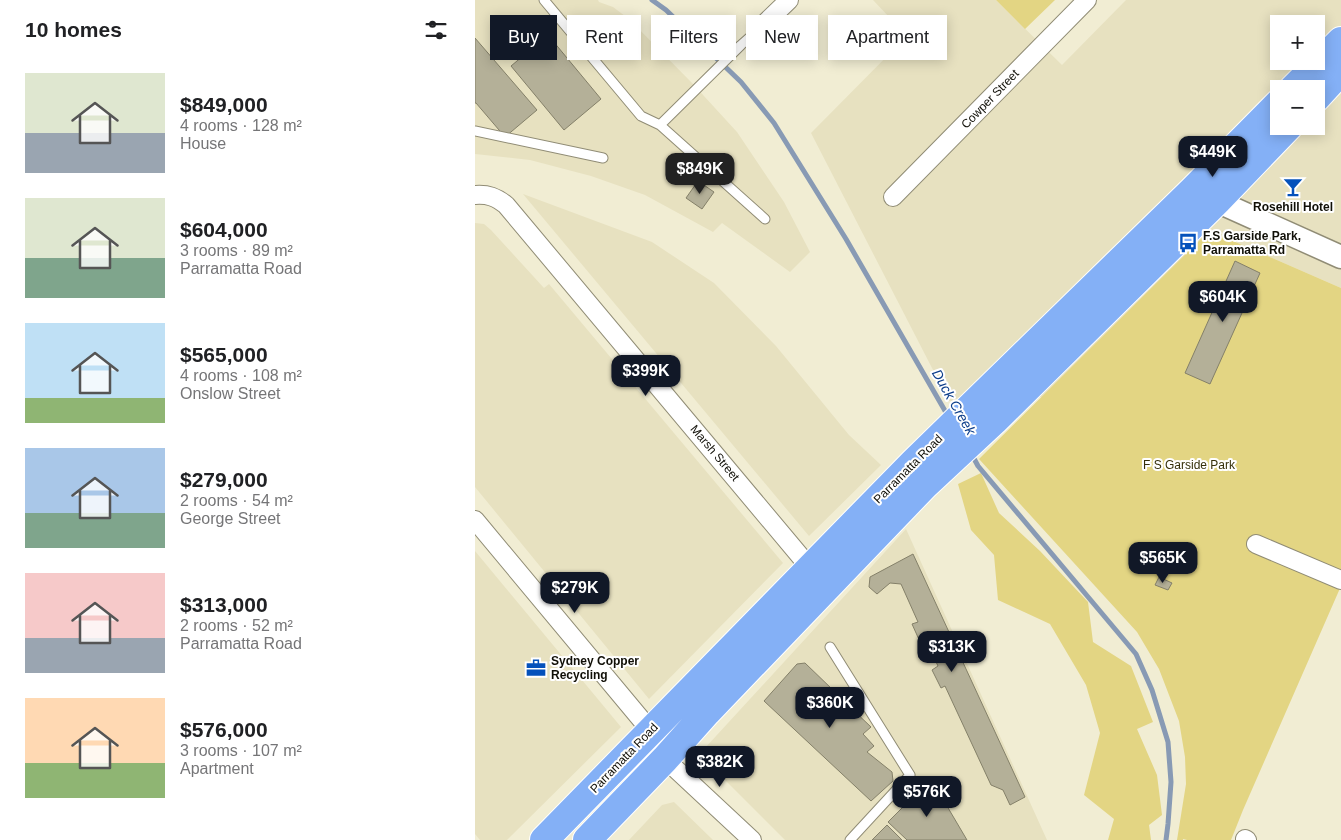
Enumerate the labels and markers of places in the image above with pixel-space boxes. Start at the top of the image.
pin: $449K [1178,136,1248,178]
pin: $849K [665,152,735,195]
bar icon: Rosehill Hotel [1282,176,1304,198]
place label: Rosehill Hotel [1253,200,1333,214]
place label: F.S Garside Park, Parramatta Rd [1203,229,1301,257]
bus stop icon: F.S Garside Park, Parramatta Rd [1177,232,1199,254]
pin: $604K [1188,280,1258,323]
pin: $399K [611,354,681,397]
pin: $565K [1128,542,1198,584]
pin: $279K [540,572,610,614]
pin: $313K [917,630,987,673]
place label: Sydney Copper Recycling [551,654,639,682]
office icon: Sydney Copper Recycling [525,657,547,679]
pin: $360K [795,686,865,729]
pin: $382K [685,746,755,788]
pin: $576K [892,776,962,818]

